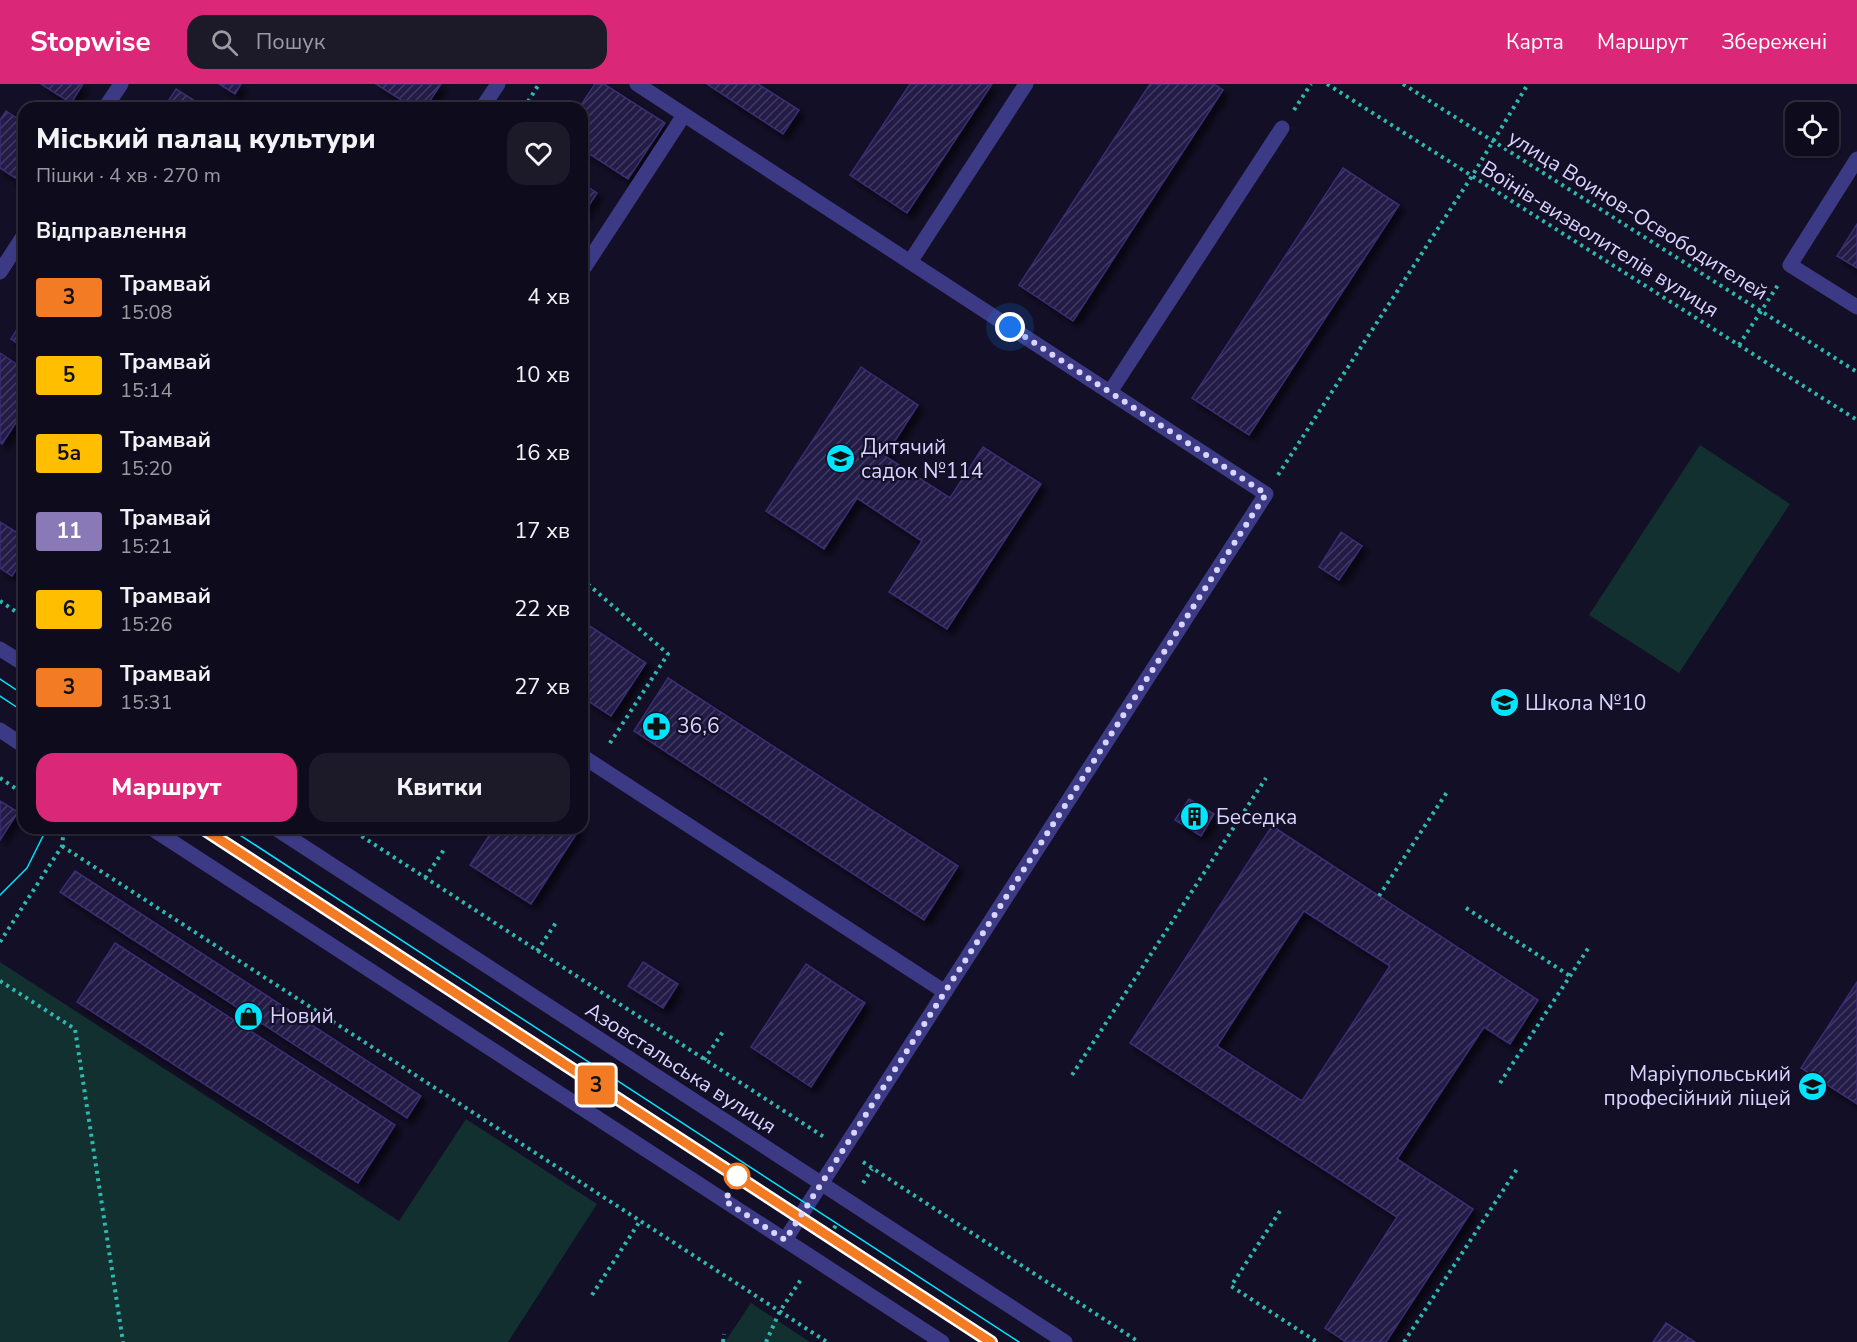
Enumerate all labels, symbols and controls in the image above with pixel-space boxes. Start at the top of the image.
search box [187,15,607,69]
text: Stopwise [30,23,151,61]
icon: search [208,26,241,59]
text: Пошук [256,27,325,57]
text: Карта [1506,28,1564,56]
text: Маршрут [1597,28,1688,56]
text: Збережені [1721,28,1827,56]
map controls [1785,102,1839,156]
button: locate [1785,102,1839,156]
text: Міський палац культури [36,120,376,158]
button: heart [507,122,570,185]
street label: улица Воинов-Освободителей [1503,123,1773,307]
street label: Воїнів-визволителів вулиця [1476,154,1724,324]
text: Пішки · 4 хв · 270 m [36,162,221,189]
text: Відправлення [36,216,187,246]
text: Трамвай [120,269,211,299]
text: 4 хв [527,282,570,312]
text: 3 [63,283,75,311]
text: 15:08 [120,299,173,326]
your location [995,312,1025,342]
text: Трамвай [120,347,211,377]
text: 10 хв [514,360,570,390]
text: 5 [63,361,75,389]
text: 15:14 [120,377,173,404]
text: Трамвай [120,425,211,455]
place label: Дитячий садок №114 [861,433,983,485]
text: 16 хв [514,438,570,468]
text: 5а [57,439,81,467]
school or university icon: Дитячий садок №114 [824,443,856,475]
text: 15:20 [120,455,173,482]
text: Трамвай [120,503,211,533]
text: 17 хв [514,516,570,546]
text: 11 [56,517,82,545]
text: 15:21 [120,533,173,560]
text: Трамвай [120,581,211,611]
text: 22 хв [514,594,570,624]
text: 6 [63,595,75,623]
text: 15:26 [120,611,173,638]
text: Трамвай [120,659,211,689]
text: 27 хв [514,672,570,702]
text: 3 [63,673,75,701]
school or university icon: Школа №10 [1488,687,1520,719]
text: 15:31 [120,689,173,716]
place label: Школа №10 [1525,689,1646,717]
pharmacy icon: 36,6 [640,710,672,742]
place label: 36,6 [677,712,720,740]
button: Маршрут [36,753,297,822]
button: Квитки [309,753,570,822]
building icon: Беседка [1179,801,1211,833]
place label: Беседка [1216,803,1297,831]
street label: Азовстальська вулиця [580,996,782,1140]
shop icon: Новий [233,1000,265,1032]
place label: Новий [270,1002,334,1030]
place label: Маріупольський професійний ліцей [1603,1060,1791,1112]
line badge: 3 [576,1066,616,1104]
school or university icon: Маріупольський професійний ліцей [1796,1070,1828,1102]
text: 3 [590,1071,602,1099]
unlabelled marker [724,1163,750,1189]

